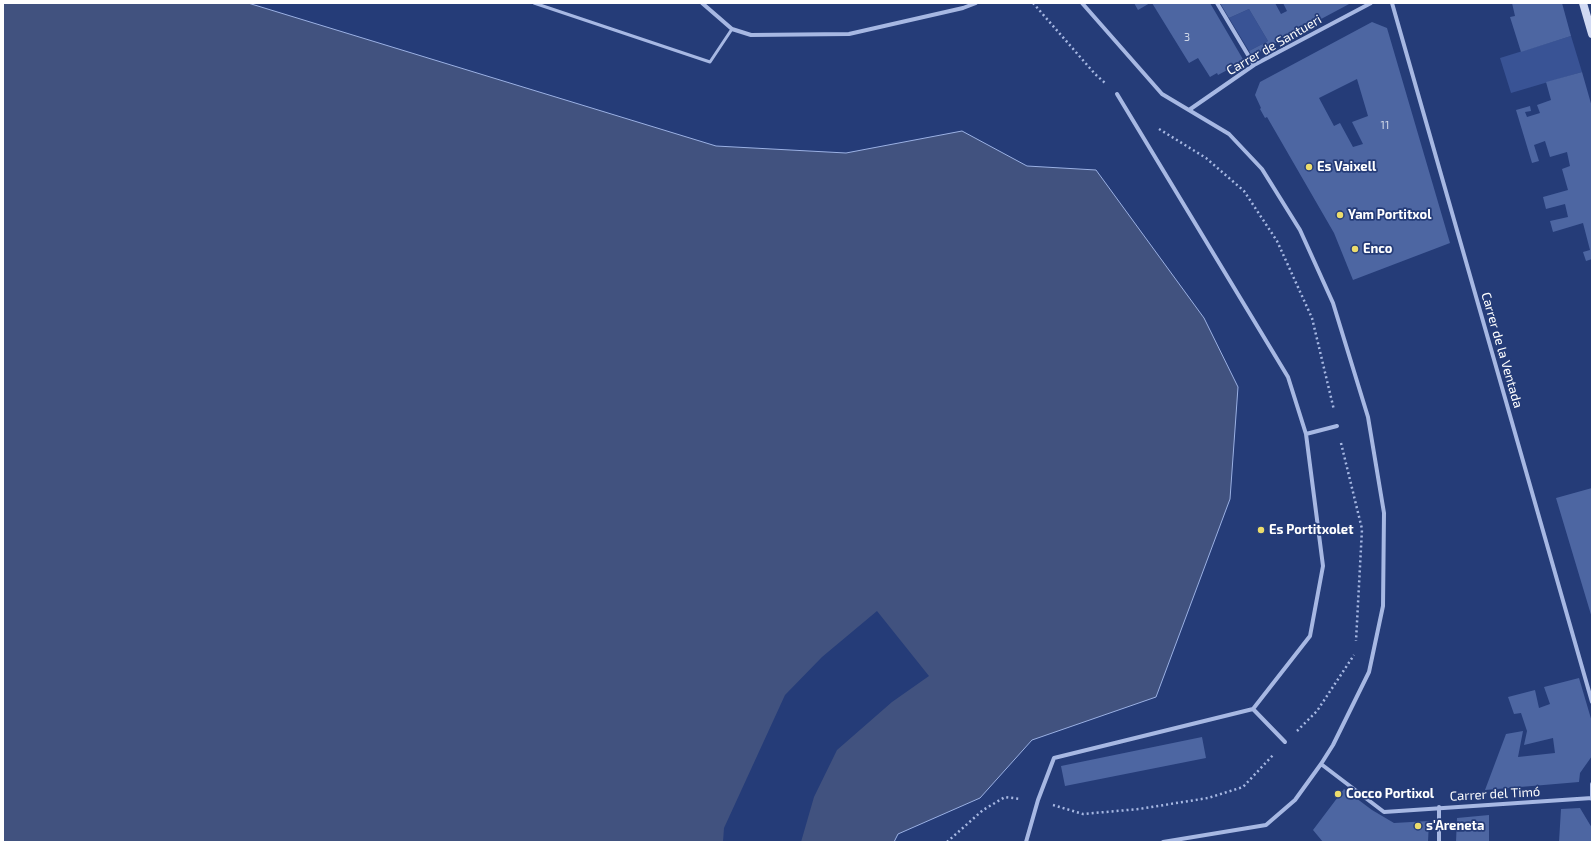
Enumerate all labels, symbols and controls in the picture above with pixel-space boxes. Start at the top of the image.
street label: Carrer de Santueri [1224,11,1324,79]
house number: 3 [1184,30,1190,44]
house number: 11 [1381,118,1389,132]
place label: Es Vaixell [1317,159,1376,175]
marker: Es Vaixell [1304,162,1314,172]
place label: Yam Portitxol [1348,207,1431,223]
marker: Yam Portitxol [1335,210,1345,220]
place label: Enco [1363,241,1393,257]
marker: Enco [1350,244,1360,254]
street label: Carrer de la Ventada [1478,290,1526,410]
place label: Es Portitxolet [1269,522,1353,538]
marker: Es Portitxolet [1256,525,1266,535]
street label: Carrer del Timó [1449,784,1541,804]
place label: Cocco Portixol [1346,786,1434,802]
marker: Cocco Portixol [1333,789,1343,799]
place label: s'Areneta [1426,818,1484,834]
marker: s'Areneta [1413,821,1423,831]

